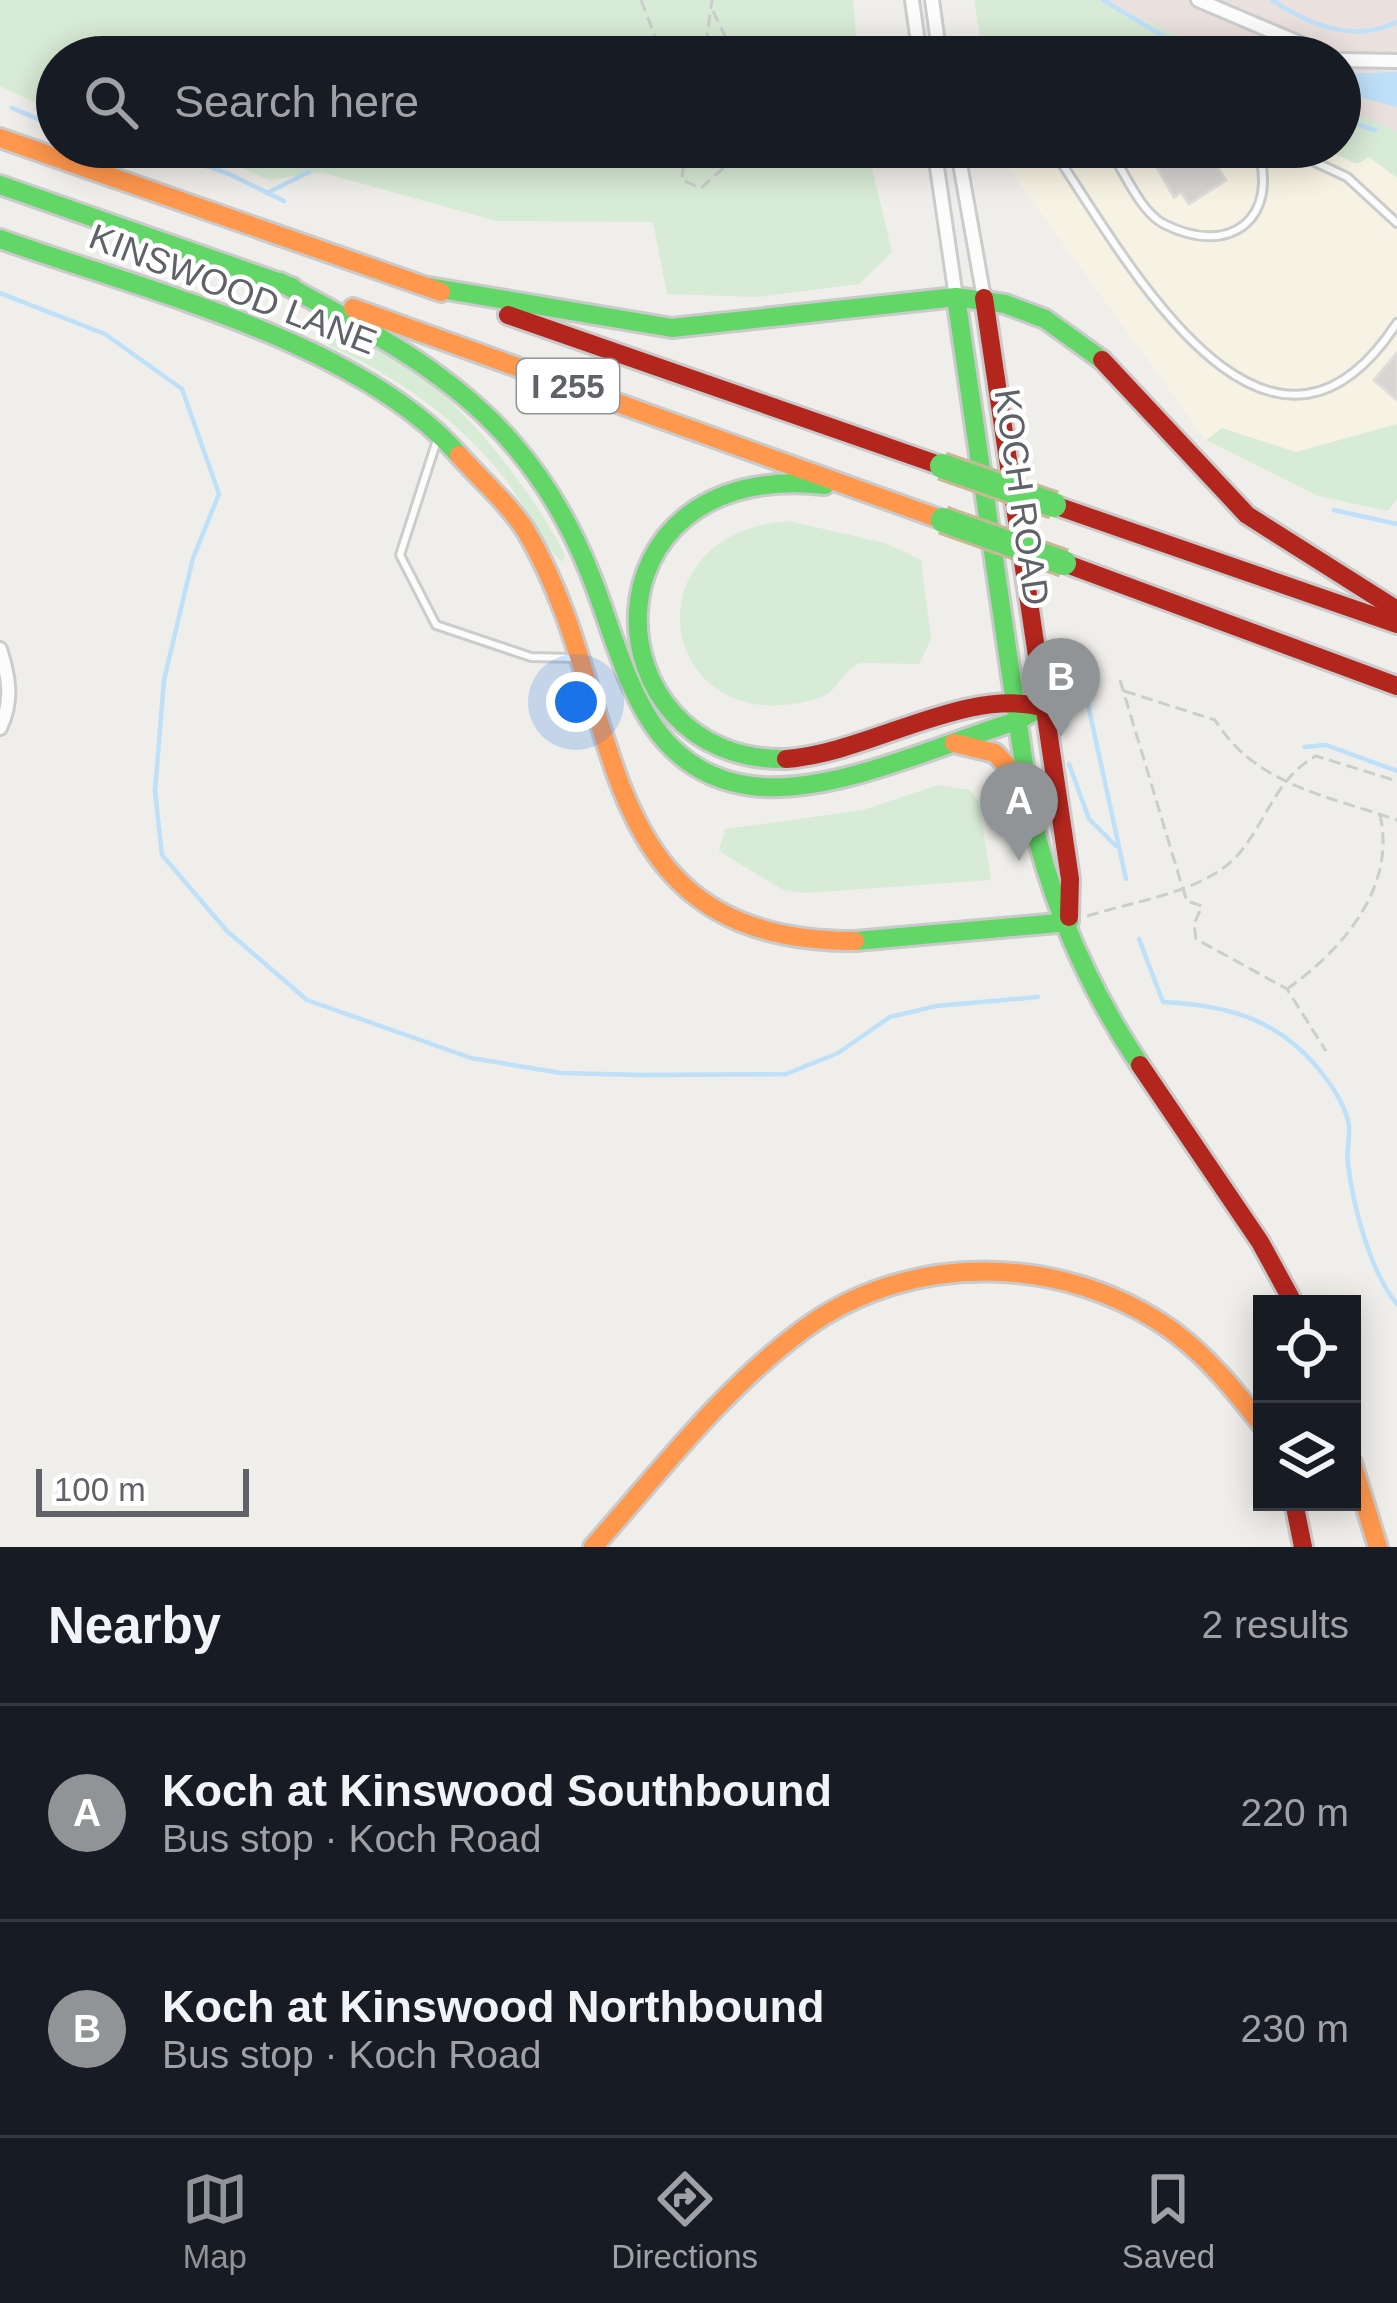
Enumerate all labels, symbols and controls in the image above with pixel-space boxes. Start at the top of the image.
search box [36,36,1361,168]
icon: search [78,69,144,135]
text: Search here [174,76,419,127]
street label: KINSWOOD LANE [84,215,382,363]
road number: I 255 [517,359,619,413]
street label: KOCH ROAD [987,386,1057,608]
pin: B [1022,638,1100,737]
your location [546,672,606,732]
pin: A [980,762,1058,861]
map controls [1253,1295,1361,1511]
button: locate [1253,1295,1361,1403]
button: layers [1253,1403,1361,1511]
scale bar [36,1463,249,1516]
text: 100 m [54,1471,146,1508]
text: Nearby [48,1597,221,1654]
text: 2 results [1202,1603,1349,1646]
text: Koch at Kinswood Southbound [162,1765,832,1816]
text: A [73,1791,101,1834]
text: 220 m [1241,1791,1349,1834]
text: Bus stop · Koch Road [162,1817,541,1860]
text: Koch at Kinswood Northbound [162,1981,824,2032]
text: B [73,2007,101,2050]
text: 230 m [1241,2007,1349,2050]
text: Bus stop · Koch Road [162,2033,541,2076]
tab: Map [182,2166,248,2276]
tab: Directions [611,2166,758,2276]
tab: Saved [1122,2166,1215,2276]

